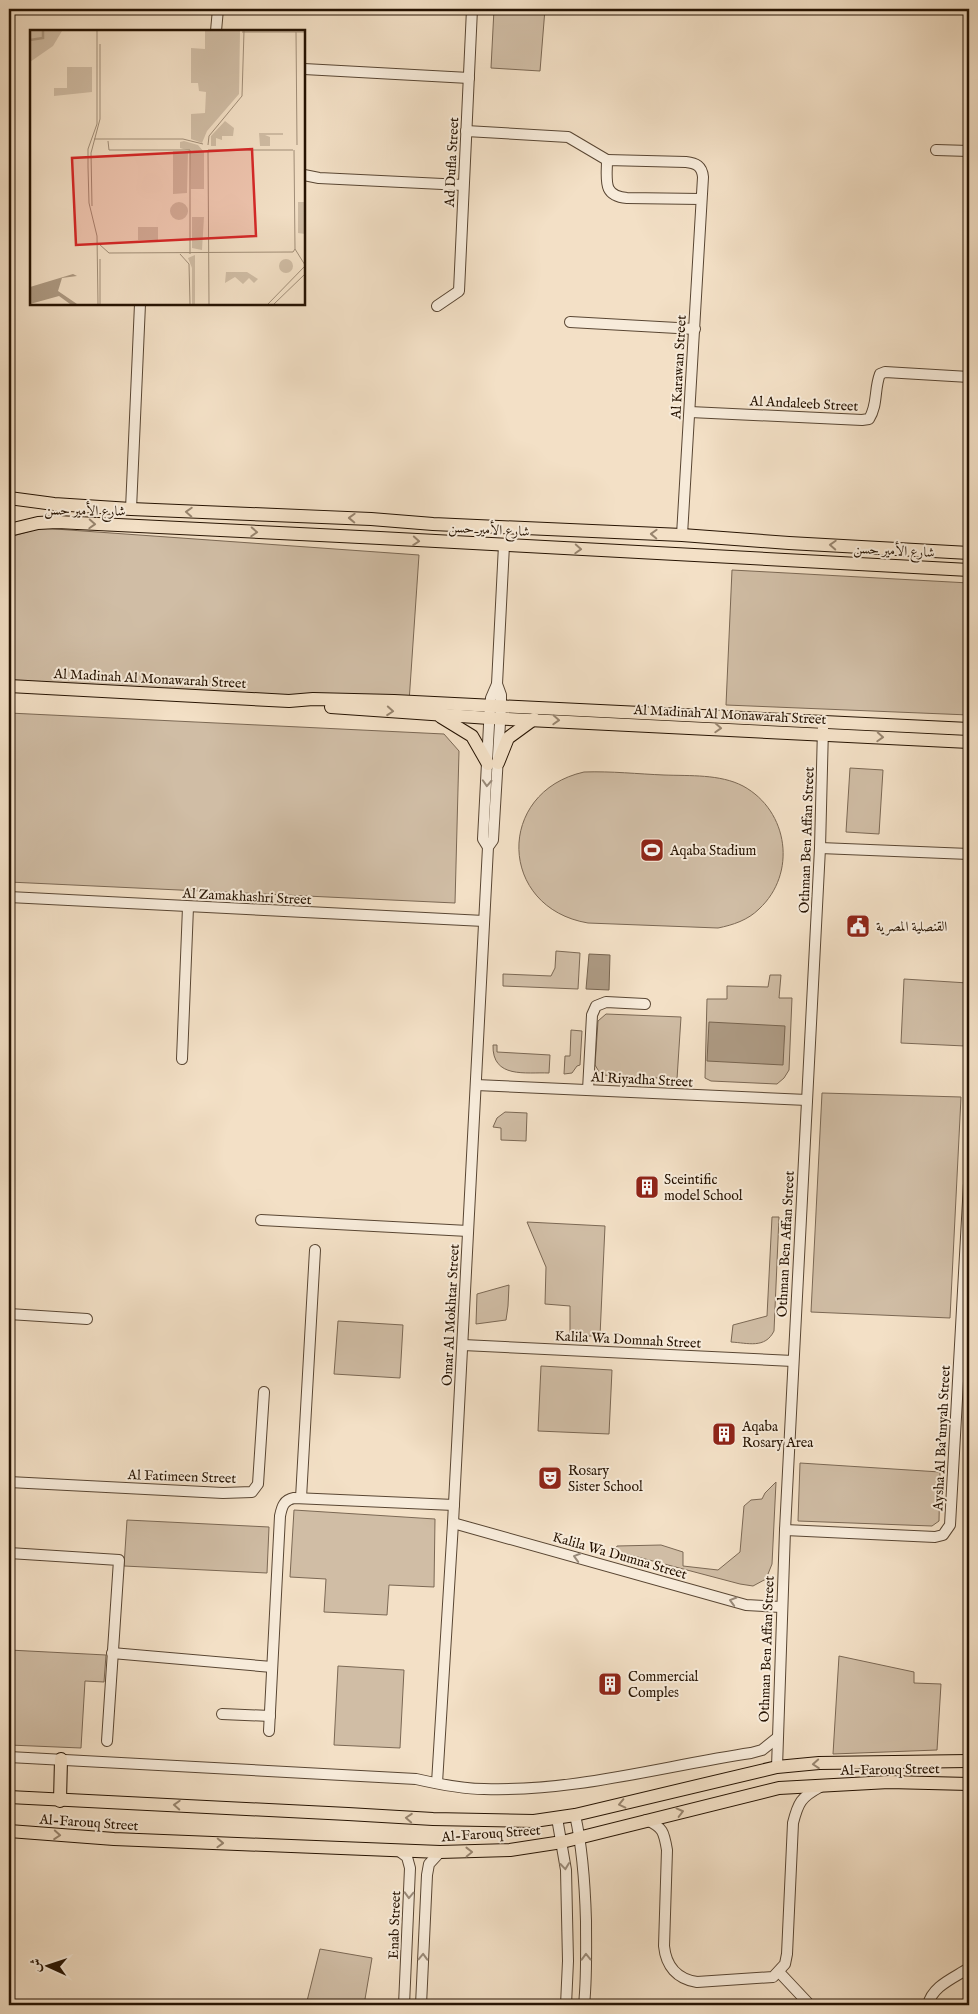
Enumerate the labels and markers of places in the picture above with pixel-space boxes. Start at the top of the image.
sports icon: Aqaba Stadium [639,837,665,863]
place label: Aqaba Stadium [669,842,757,860]
public building icon: القنصلية المصرية [845,913,871,939]
place label: القنصلية المصرية [876,918,947,936]
place label: Sceintific model School [664,1171,743,1205]
building icon: Sceintific model School [634,1174,660,1200]
place label: Aqaba Rosary Area [741,1418,814,1452]
building icon: Aqaba Rosary Area [711,1421,737,1447]
place label: Rosary Sister School [568,1462,643,1496]
theatre icon: Rosary Sister School [537,1465,563,1491]
place label: Commercial Comples [628,1668,699,1702]
building icon: Commercial Comples [597,1671,623,1697]

